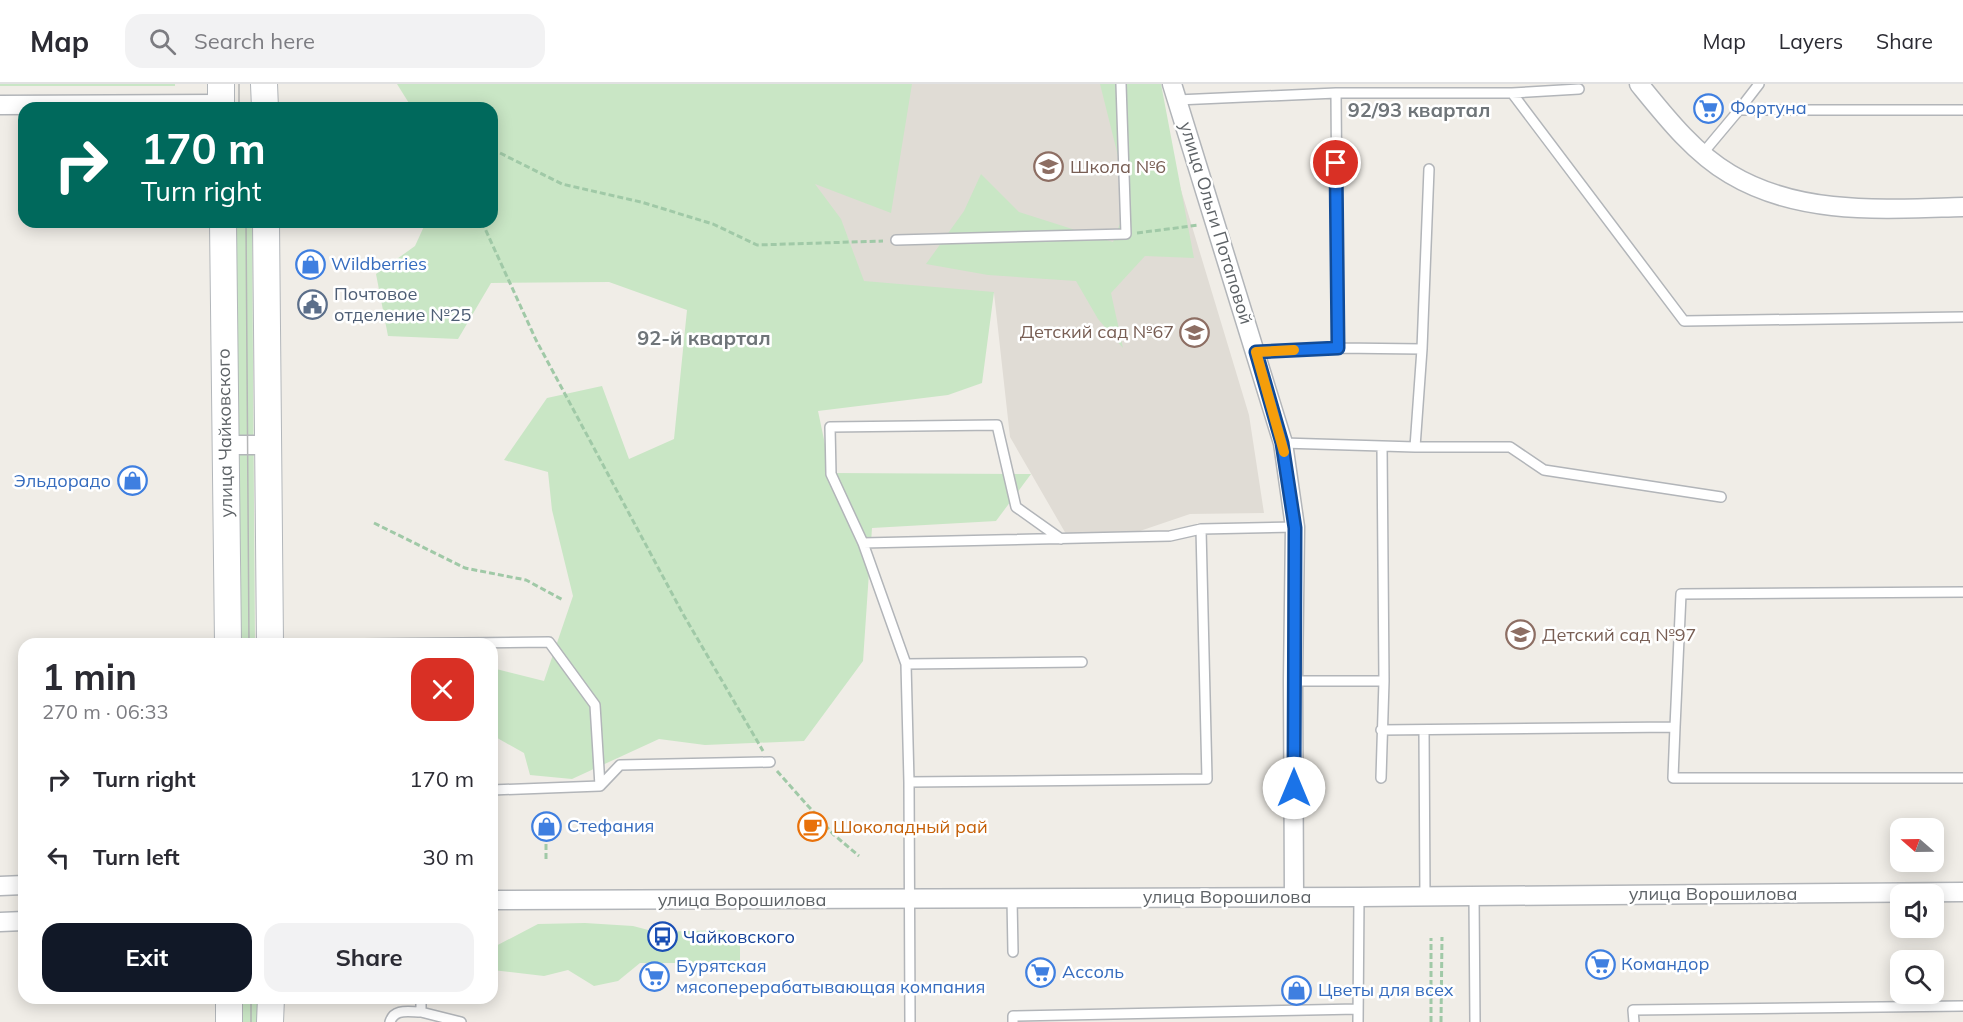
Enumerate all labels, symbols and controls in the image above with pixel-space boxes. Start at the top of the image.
search box [125,14,545,68]
text: Map [30,24,89,59]
icon: search [146,25,179,58]
text: Search here [194,27,315,55]
text: Map [1703,28,1746,54]
text: Layers [1779,28,1843,54]
text: Share [1876,28,1933,54]
supermarket icon: Фортуна [1693,92,1725,124]
place label: Фортуна [1730,96,1807,119]
district label: 92/93 квартал [1348,97,1490,122]
street label: улица Ольги Потаповой [1175,119,1258,327]
text: 170 m [141,122,266,175]
icon: right [42,126,120,204]
pin [1310,137,1361,188]
icon: arrive [1319,146,1352,179]
school or university icon: Школа №6 [1033,151,1065,183]
place label: Школа №6 [1070,155,1166,178]
text: Turn right [141,174,261,208]
shop icon: Wildberries [294,248,326,280]
place label: Wildberries [331,252,427,275]
place label: Почтовое отделение №25 [334,282,472,326]
public building icon: Почтовое отделение №25 [297,288,329,320]
school or university icon: Детский сад №67 [1179,316,1211,348]
place label: Детский сад №67 [1020,320,1174,343]
district label: 92-й квартал [637,325,771,350]
street label: улица Чайковского [212,348,237,518]
shop icon: Эльдорадо [116,465,148,497]
place label: Эльдорадо [14,469,111,492]
school or university icon: Детский сад №97 [1505,619,1537,651]
place label: Детский сад №97 [1542,623,1696,646]
text: 1 min [42,654,137,699]
button: close [411,658,474,721]
text: 270 m · 06:33 [42,699,168,724]
position arrow [1262,756,1326,820]
icon: right [42,763,75,796]
text: Turn right [93,765,196,793]
text: 170 m [409,765,474,793]
shop icon: Стефания [530,810,562,842]
cafe icon: Шоколадный рай [796,811,828,843]
place label: Стефания [567,814,654,837]
place label: Шоколадный рай [833,815,988,838]
north arrow [1890,818,1944,872]
map controls [1890,818,1944,1004]
icon: left [42,841,75,874]
text: Turn left [93,843,180,871]
text: 30 m [423,843,474,871]
street label: улица Ворошилова [1629,882,1797,905]
button: sound [1890,884,1944,938]
street label: улица Ворошилова [1143,885,1311,908]
street label: улица Ворошилова [658,888,826,911]
bus stop icon: Чайковского [646,921,678,953]
button: Exit [42,923,252,992]
button: Share [264,923,474,992]
place label: Чайковского [683,925,795,948]
supermarket icon: Командор [1584,948,1616,980]
button: search [1890,950,1944,1004]
place label: Командор [1621,952,1709,975]
place label: Бурятская мясоперерабатывающая компания [676,954,985,998]
supermarket icon: Ассоль [1025,956,1057,988]
supermarket icon: Бурятская мясоперерабатывающая компания [639,960,671,992]
place label: Ассоль [1062,960,1124,983]
shop icon: Цветы для всех [1281,974,1313,1006]
place label: Цветы для всех [1318,978,1454,1001]

